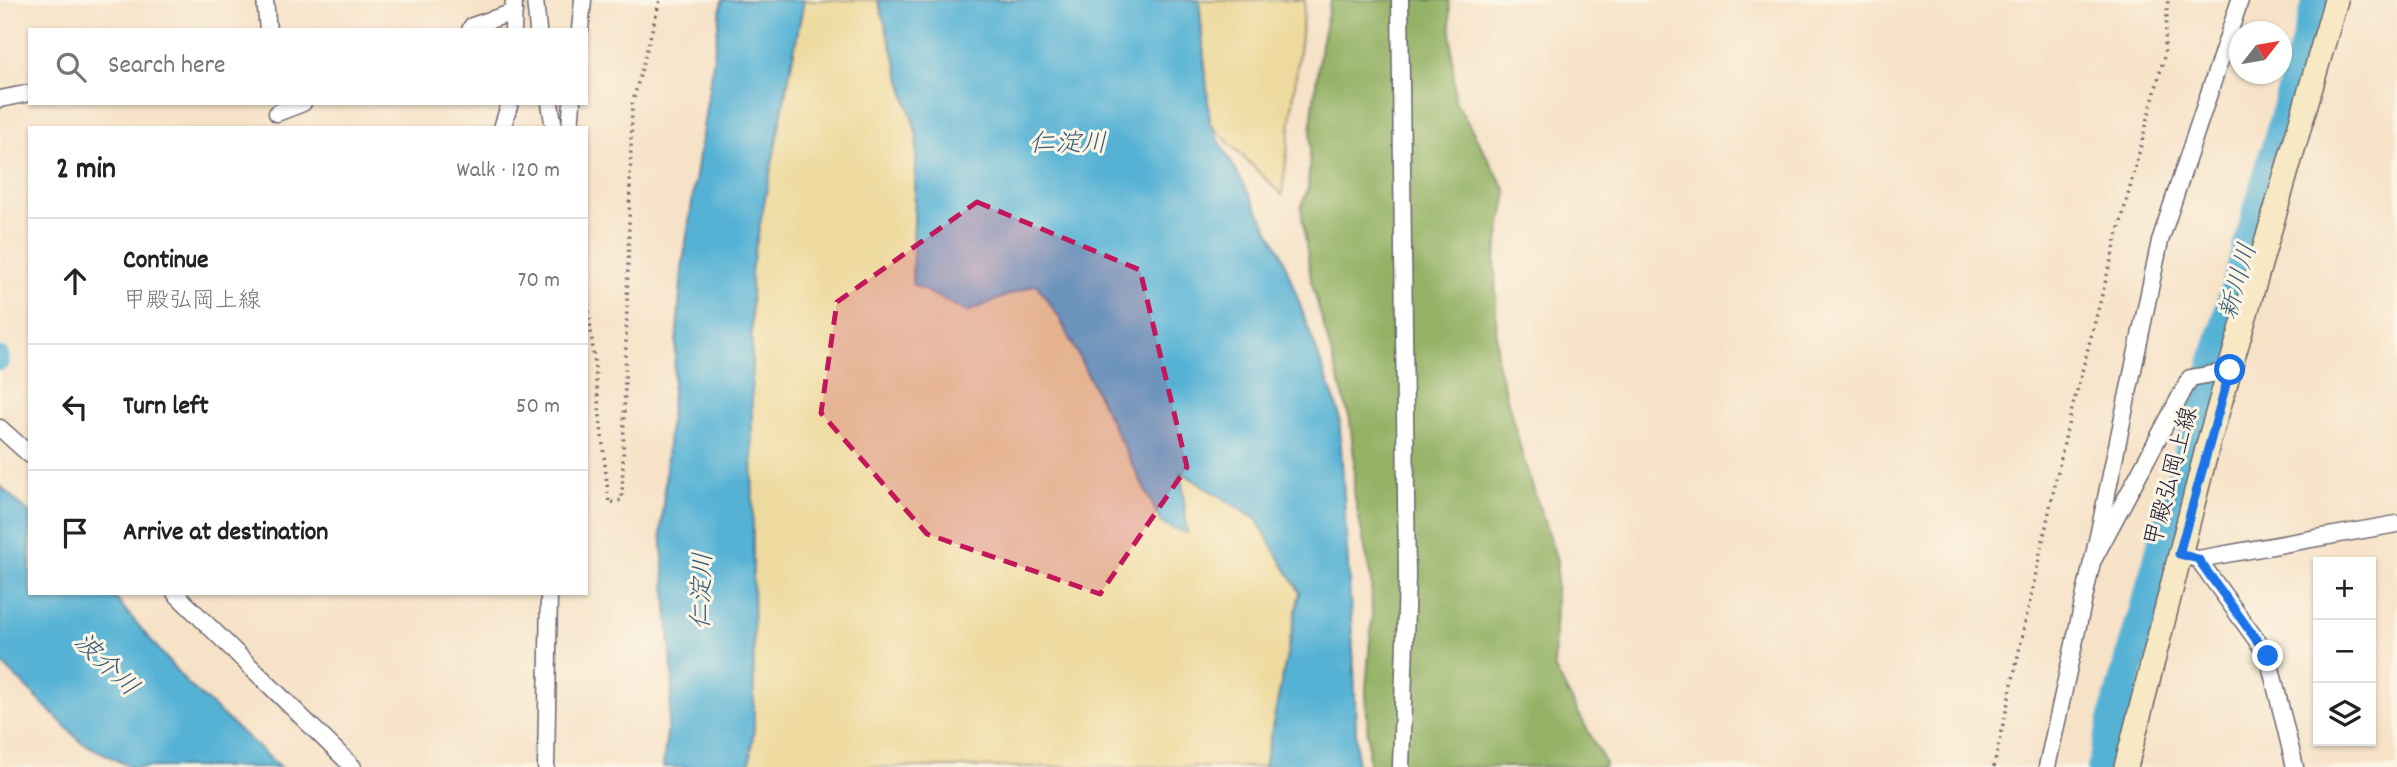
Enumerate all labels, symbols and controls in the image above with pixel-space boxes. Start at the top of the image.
north arrow [2229,21,2292,84]
search box [28,28,588,105]
icon: search [52,48,90,86]
text: Search here [108,48,226,85]
water label: 仁淀川 [1029,127,1107,164]
text: 2 min [56,150,116,193]
text: Walk · 120 m [457,155,560,188]
water label: 新川川 [2211,239,2269,325]
text: Continue [123,243,208,280]
icon: ahead [56,262,94,300]
text: 70 m [518,265,560,298]
text: 甲殿弘岡上線 [123,286,261,319]
route start [2214,354,2245,385]
icon: left [56,388,94,426]
text: Turn left [123,389,209,426]
text: 50 m [516,391,560,424]
street label: 甲殿弘岡上線 [2138,403,2208,551]
icon: arrive [56,514,94,552]
text: Arrive at destination [123,515,328,552]
water label: 仁淀川 [684,551,724,631]
map controls [2313,557,2376,746]
button: + [2313,557,2376,620]
button: − [2313,620,2376,683]
water label: 波介川 [64,626,146,706]
route end [2252,640,2283,671]
button: layers [2313,683,2376,746]

